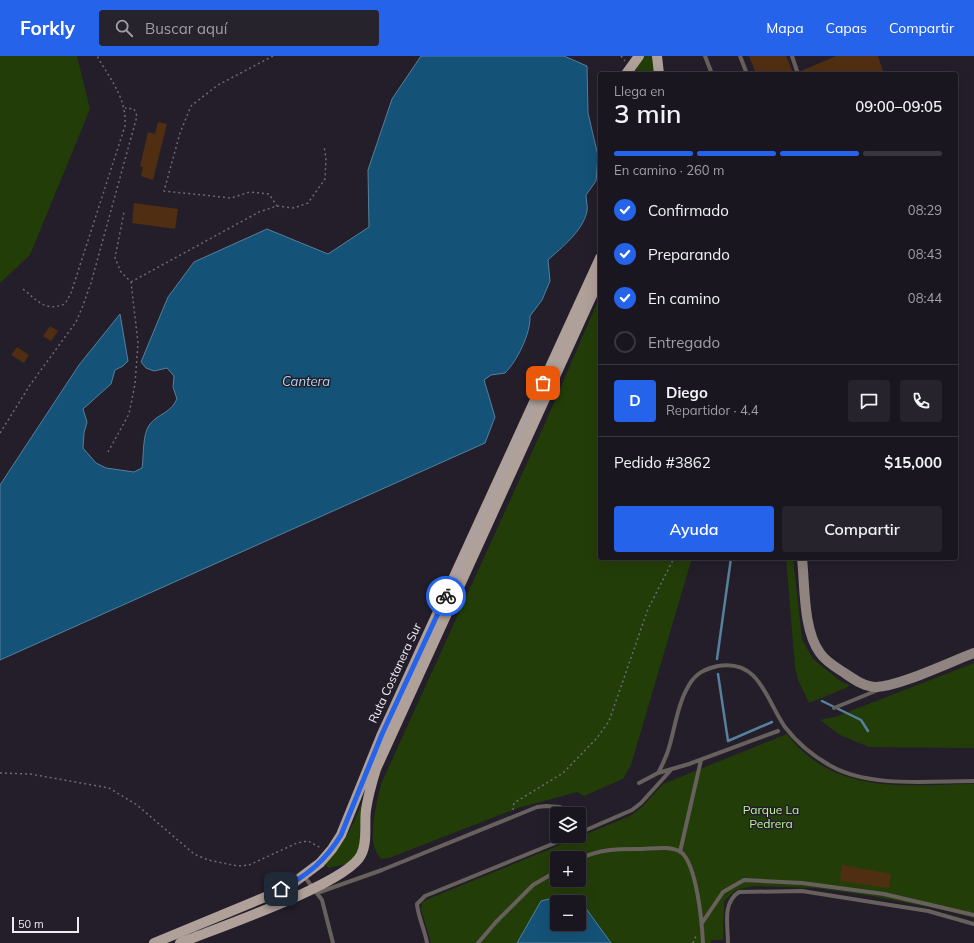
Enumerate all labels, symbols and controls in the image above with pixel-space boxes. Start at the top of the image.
search box [99,10,379,46]
text: Forkly [20,16,75,40]
icon: search [113,17,135,39]
text: Buscar aquí [145,19,227,38]
text: Mapa [766,19,804,37]
text: Capas [826,19,867,37]
text: Compartir [889,19,954,37]
text: Llega en [614,83,665,99]
text: 3 min [614,97,682,130]
text: 09:00–09:05 [855,97,942,116]
text: En camino · 260 m [614,162,724,178]
icon: check [614,199,636,221]
text: Confirmado [648,201,729,220]
text: 08:29 [908,202,942,218]
icon: check [614,243,636,265]
text: Preparando [648,245,730,264]
text: 08:43 [908,246,942,262]
icon: check [614,287,636,309]
text: En camino [648,289,720,308]
text: 08:44 [908,290,942,306]
text: Entregado [648,333,720,352]
pin [526,366,560,400]
icon: bag [532,372,554,394]
water label: Cantera [282,373,330,389]
button: chat [848,380,890,422]
button: phone [900,380,942,422]
text: Diego [666,383,708,402]
text: D [629,391,641,410]
text: Repartidor · 4.4 [666,402,759,418]
text: Pedido #3862 [614,453,711,472]
text: $15,000 [884,453,942,472]
button: Ayuda [614,506,774,552]
button: Compartir [782,506,942,552]
courier [426,576,466,616]
icon: bike [435,585,457,607]
street label: Ruta Costanera Sur [365,620,425,725]
park label: Parque La Pedrera [743,802,799,831]
map controls [550,807,586,931]
button: layers [550,807,586,843]
button: + [550,851,586,887]
pin [264,872,298,906]
icon: home [270,878,292,900]
button: − [550,895,586,931]
scale bar [12,915,79,934]
text: 50 m [18,917,44,931]

